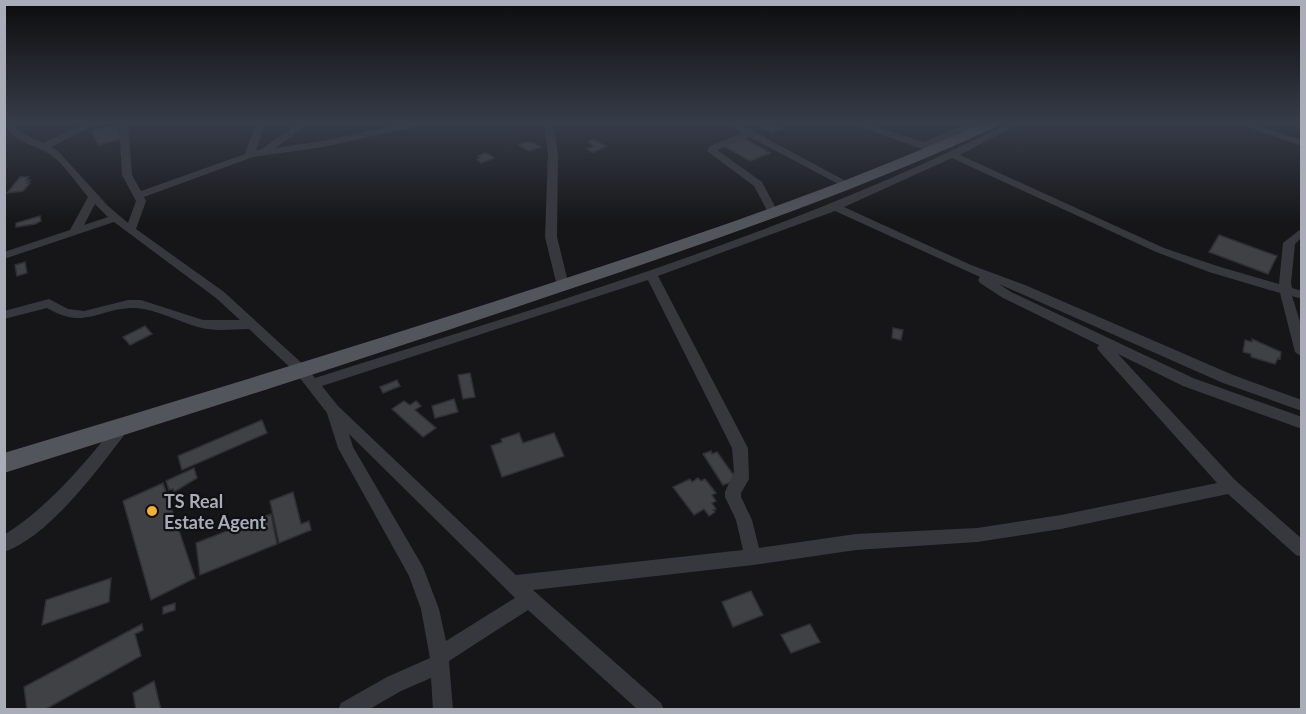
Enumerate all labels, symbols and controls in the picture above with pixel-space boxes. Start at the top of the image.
place label: TS Real Estate Agent [164,490,266,533]
marker: TS Real Estate Agent [145,504,159,518]

